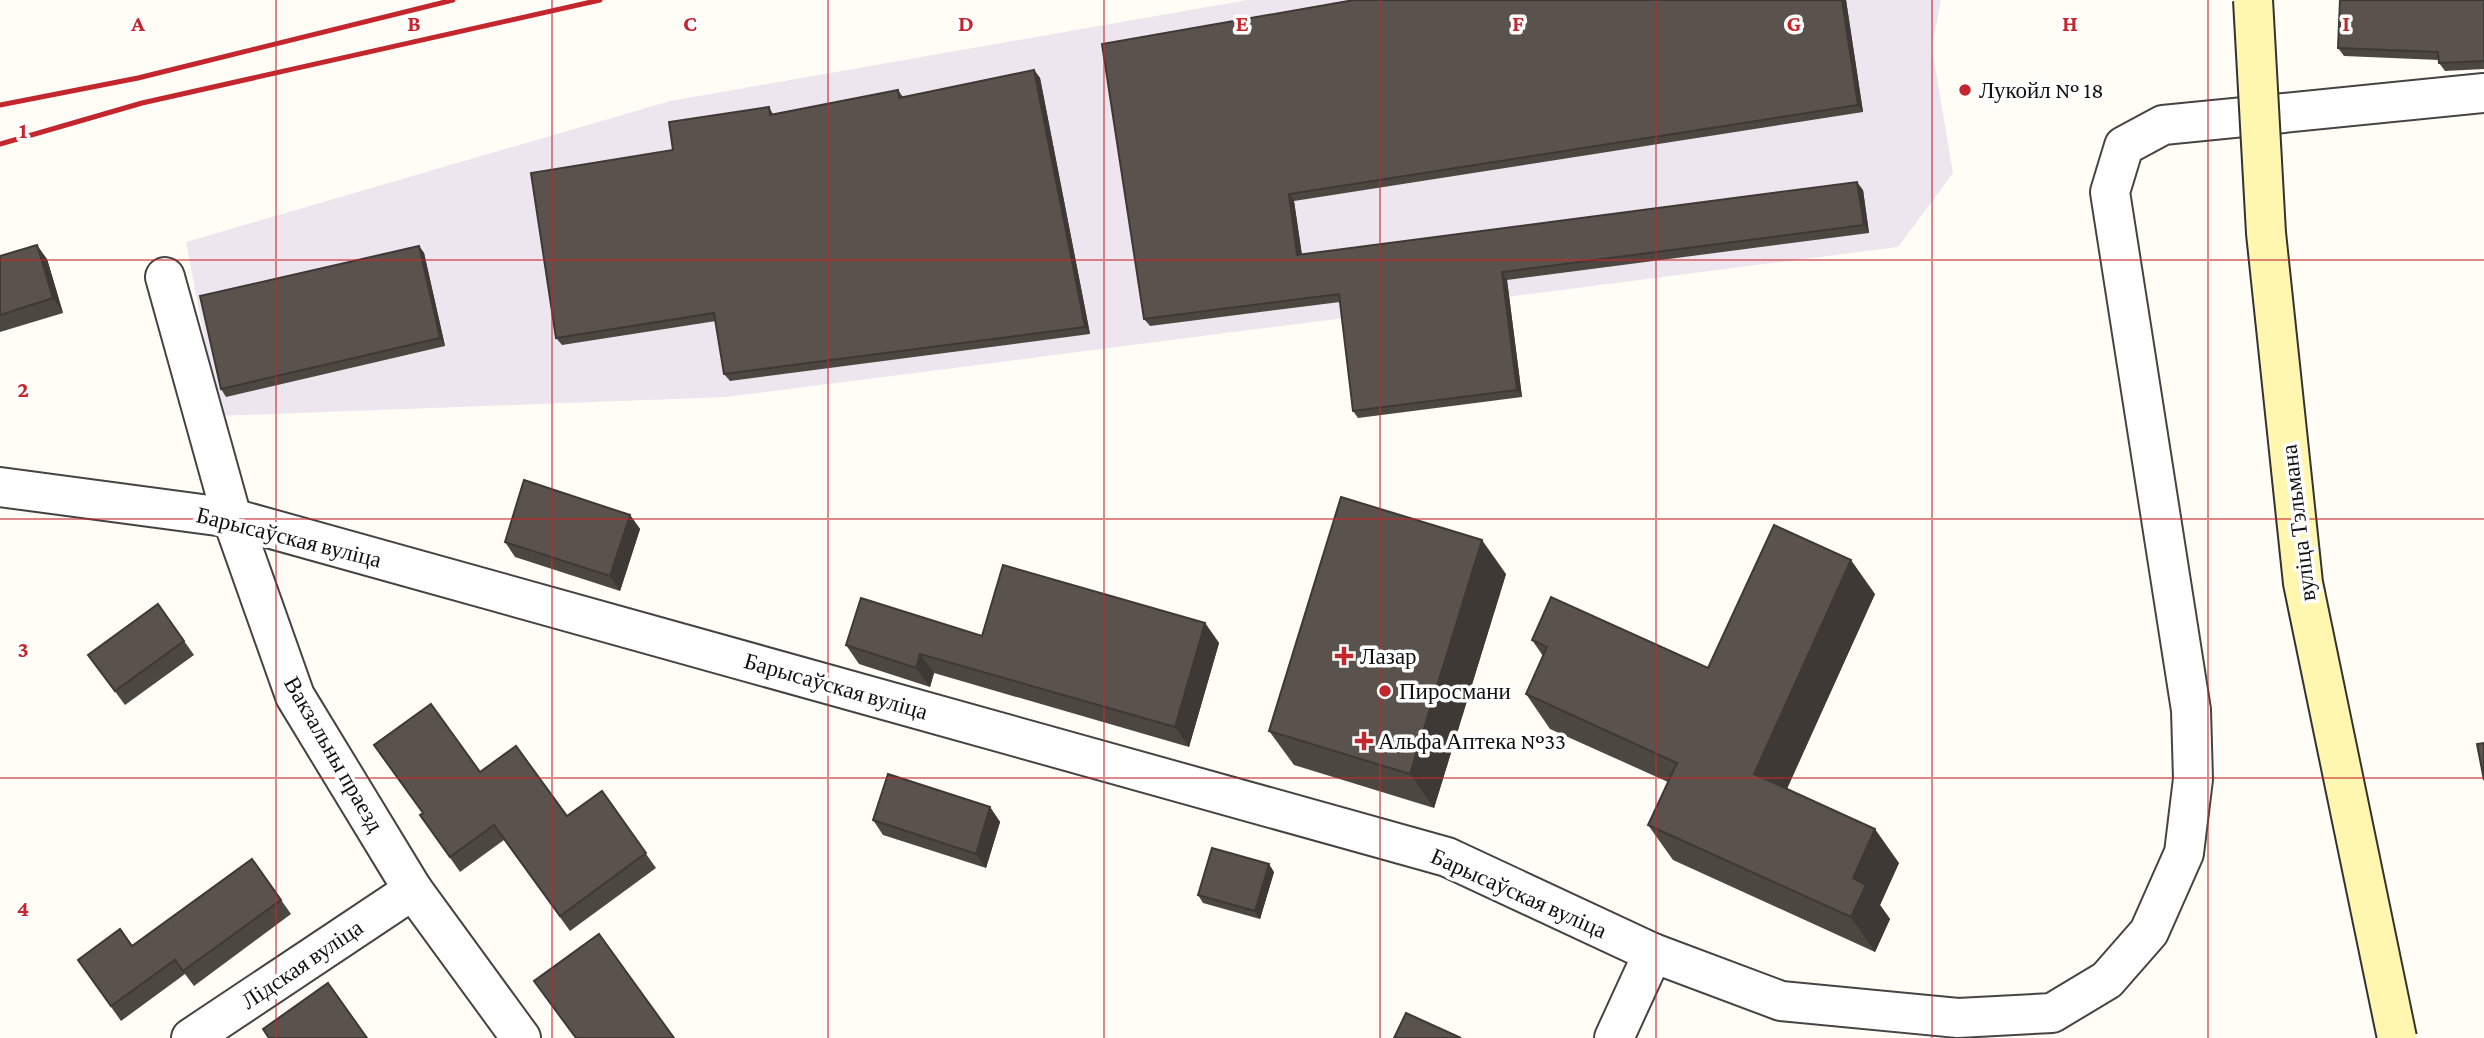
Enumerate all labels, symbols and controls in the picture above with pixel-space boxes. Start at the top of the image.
text: A [130,10,145,36]
text: B [407,10,421,36]
text: C [683,10,697,36]
text: D [958,10,974,36]
text: E [1235,10,1249,36]
text: F [1512,10,1524,36]
text: G [1787,10,1802,36]
text: H [2062,10,2078,36]
text: I [2342,10,2350,36]
place label: Лукойл № 18 [1979,77,2104,103]
marker: Лукойл № 18 [1957,82,1973,98]
text: 1 [19,117,28,143]
text: 2 [17,376,29,402]
street label: вуліца Тэльмана [2275,443,2321,603]
street label: Барысаўская вуліца [194,501,384,573]
text: 3 [17,636,29,662]
place label: Лазар [1360,643,1417,669]
marker: Лазар [1334,646,1354,666]
street label: Барысаўская вуліца [741,647,931,725]
street label: Вакзальны праезд [279,672,389,836]
place label: Пиросмани [1399,678,1511,704]
marker: Пиросмани [1377,683,1393,699]
place label: Альфа Аптека №33 [1378,728,1566,754]
marker: Альфа Аптека №33 [1356,733,1372,749]
street label: Барысаўская вуліца [1427,843,1611,943]
text: 4 [17,895,29,921]
street label: Лідская вуліца [236,914,368,1014]

